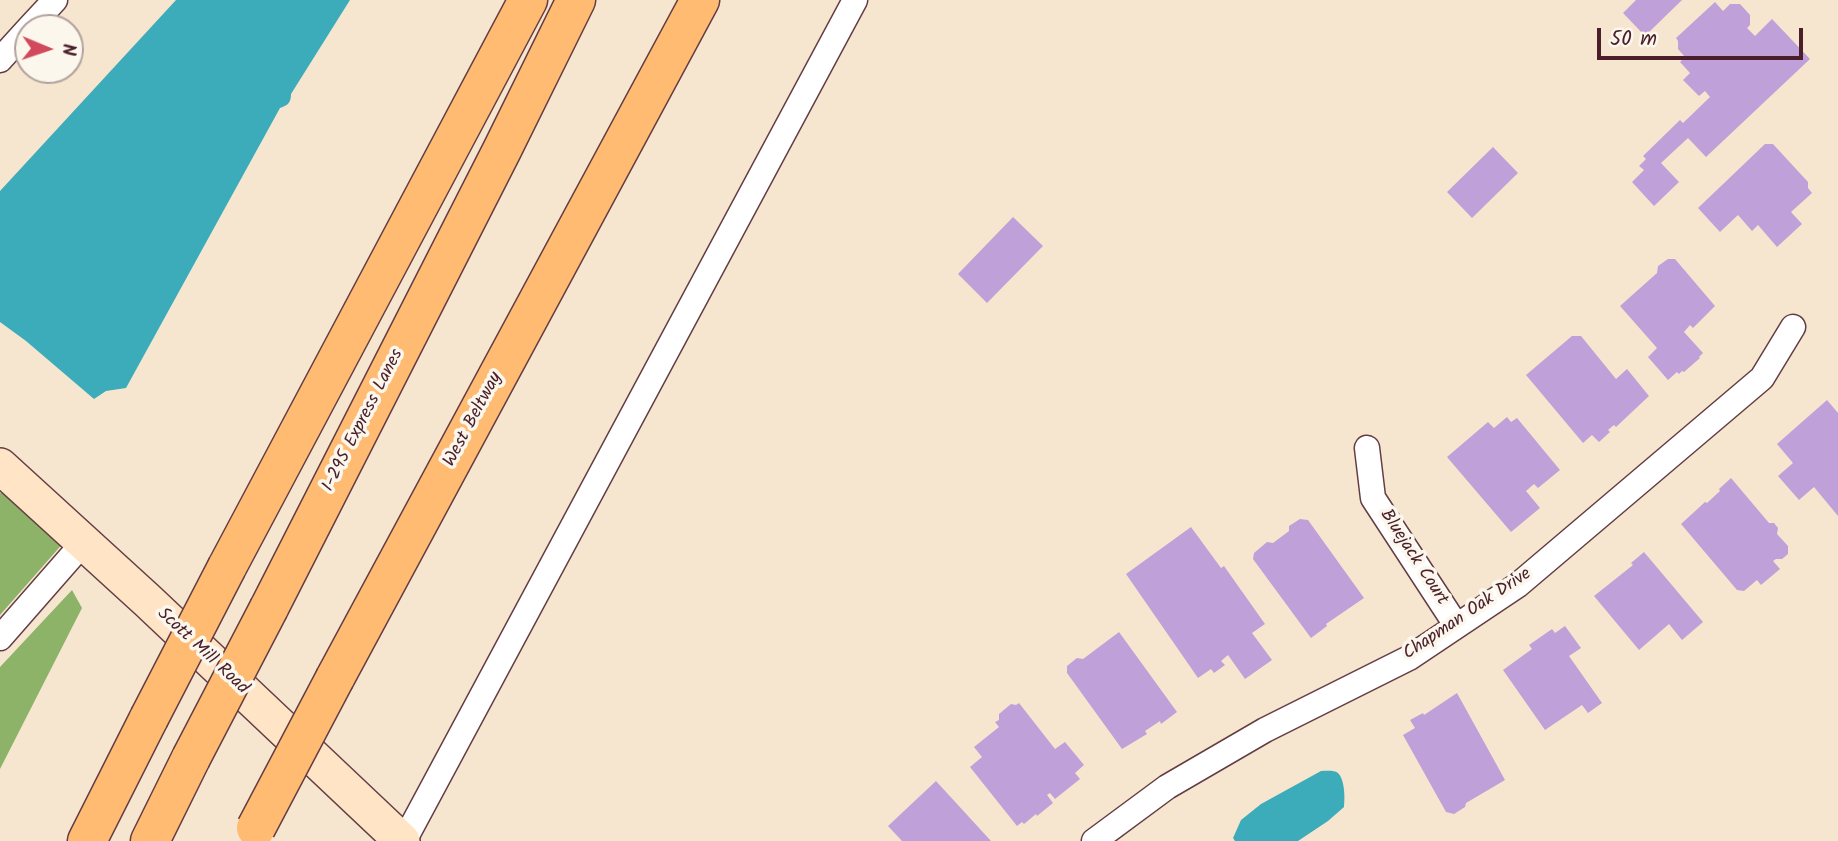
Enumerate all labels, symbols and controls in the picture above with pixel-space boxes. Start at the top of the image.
north arrow [14,14,84,84]
scale bar [1600,14,1806,58]
text: 50 m [1610,23,1657,56]
text: N [53,43,83,56]
street label: I-295 Express Lanes [319,346,409,496]
street label: West Beltway [440,369,508,471]
street label: Bluejack Court [1374,506,1452,610]
street label: Chapman Oak Drive [1400,564,1536,666]
street label: Scott Mill Road [152,604,252,700]

